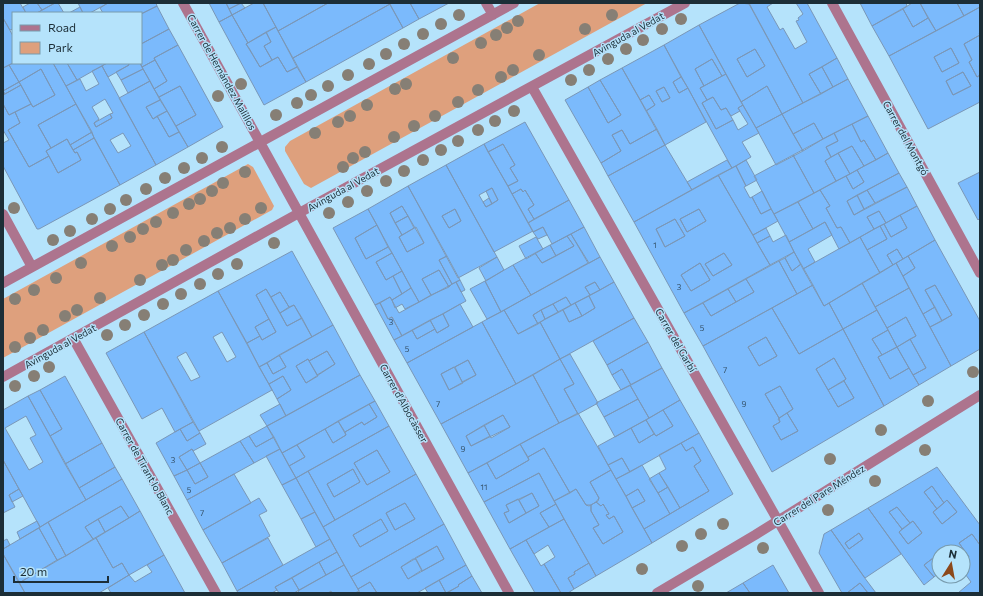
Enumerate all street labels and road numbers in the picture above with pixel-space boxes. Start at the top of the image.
street label: Avinguda al Vedat [590,9,666,59]
street label: Carrer de Hernández Malillos [185,12,259,132]
street label: Carrer del Montgó [881,99,931,177]
street label: Avinguda al Vedat [305,164,381,214]
street label: Carrer del Garbí [653,306,699,374]
street label: Avinguda al Vedat [22,321,98,371]
street label: Carrer d'Albocàsser [377,362,431,444]
street label: Carrer de Tirant lo Blanc [113,415,177,517]
street label: Carrer del Pare Méndez [771,462,867,528]

